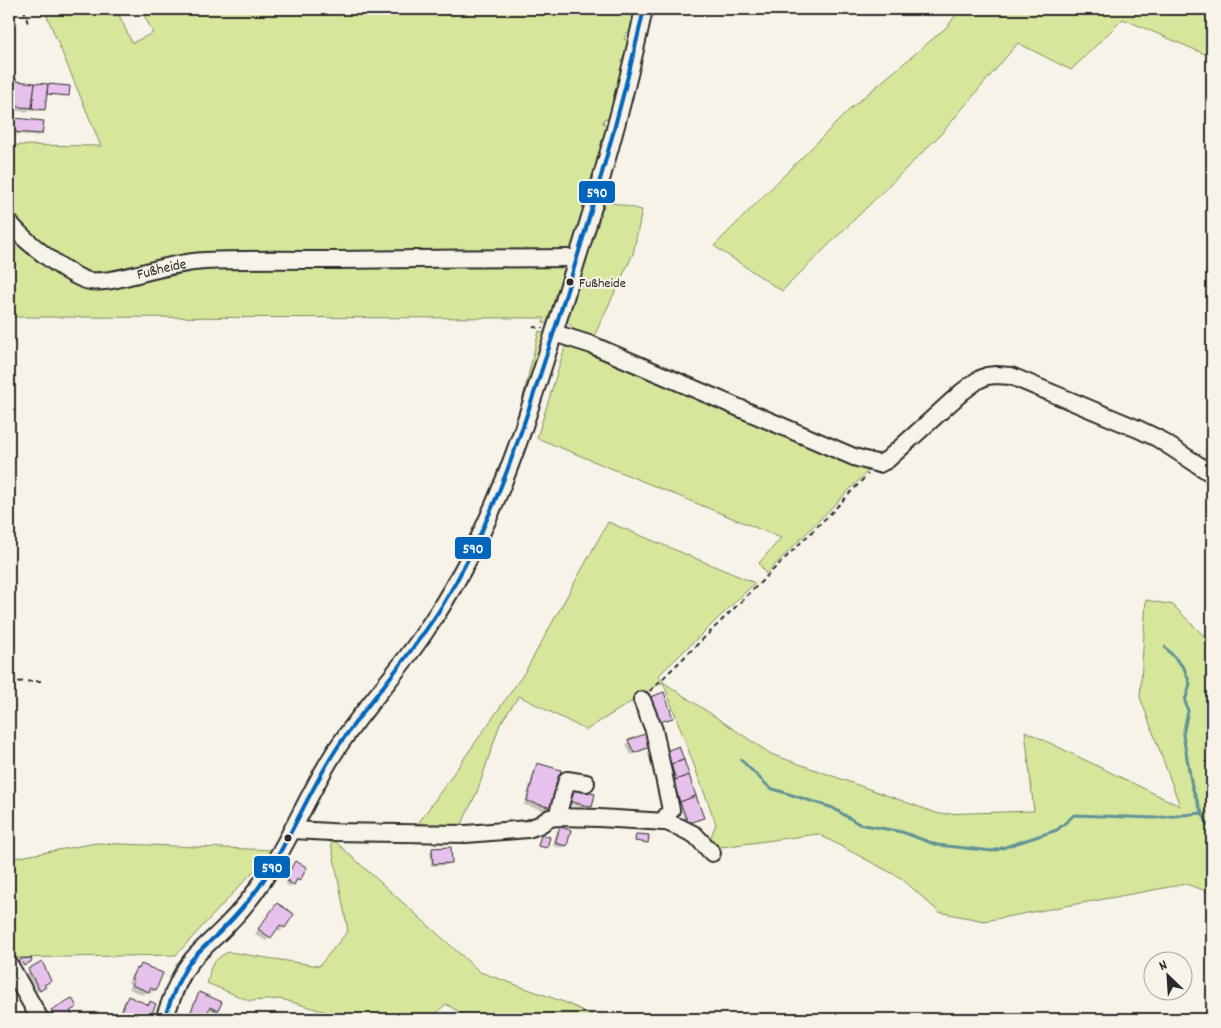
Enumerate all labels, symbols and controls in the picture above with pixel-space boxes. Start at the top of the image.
line badge: 590 [578,180,616,204]
text: 590 [587,184,607,204]
street label: Fußheide [135,254,189,287]
place label: Fußheide [579,274,626,294]
marker: Fußheide [565,277,575,287]
line badge: 590 [454,536,492,560]
text: 590 [463,540,483,560]
unlabelled marker [283,833,293,843]
line badge: 590 [253,855,291,879]
text: 590 [262,859,282,879]
north arrow [1144,950,1194,1000]
text: N [1156,955,1171,977]

